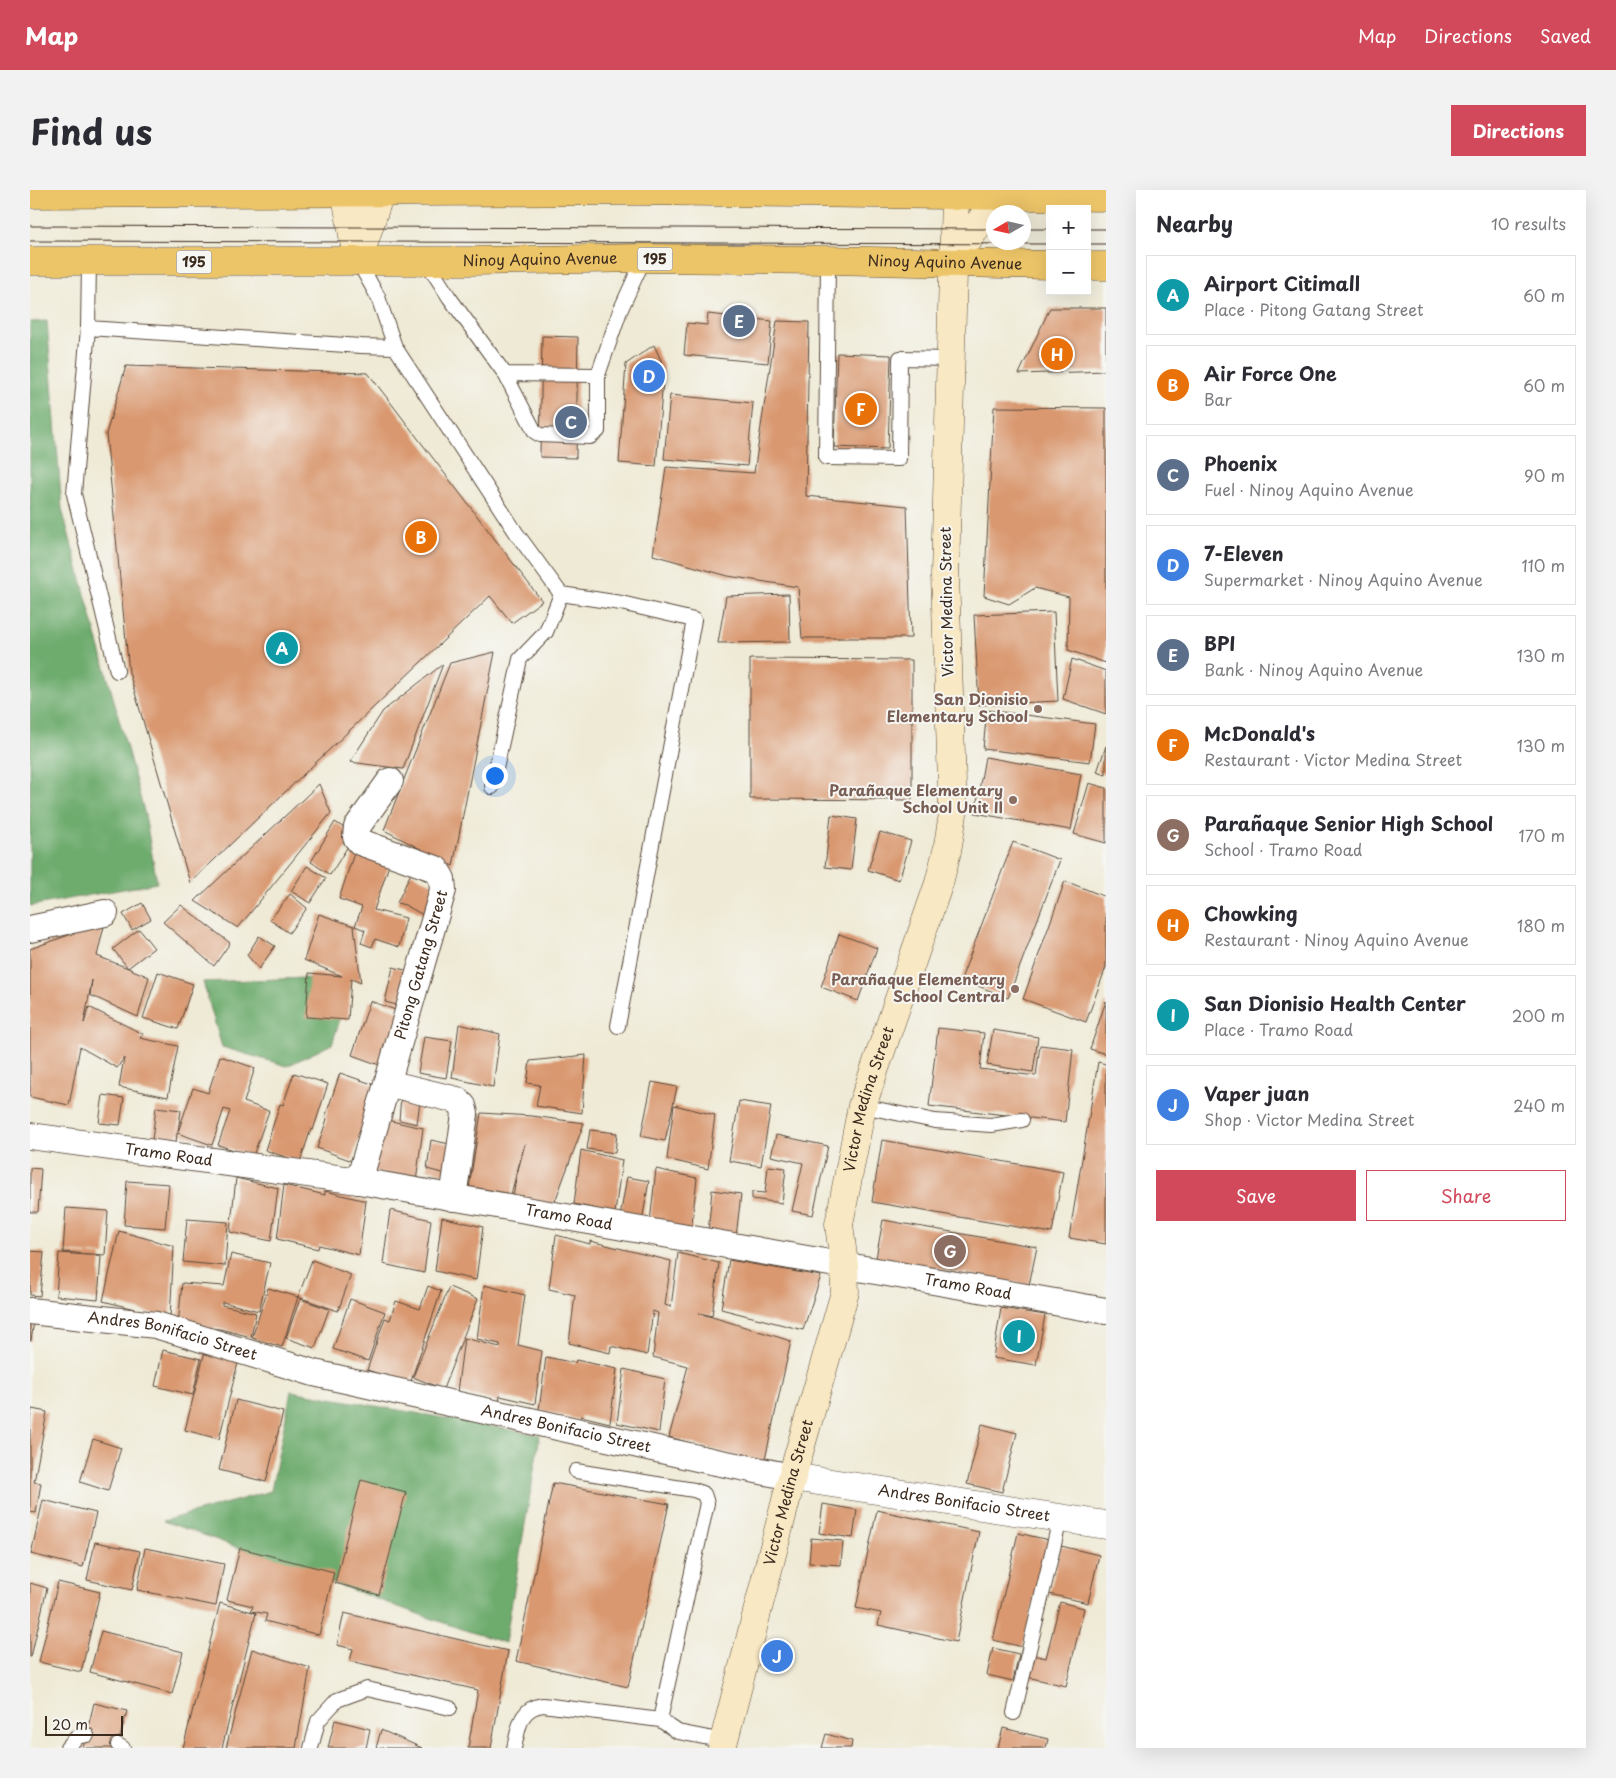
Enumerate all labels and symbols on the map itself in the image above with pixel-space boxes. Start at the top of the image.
north arrow [986,205,1031,250]
street label: Ninoy Aquino Avenue [463,245,617,271]
road number: 195 [638,248,672,270]
street label: Ninoy Aquino Avenue [867,248,1023,274]
road number: 195 [176,251,212,274]
pin: E [723,302,755,340]
pin: H [1041,335,1073,373]
pin: D [633,357,665,395]
pin: F [845,390,877,428]
pin: C [555,403,587,441]
pin: B [405,518,437,556]
street label: Victor Medina Street [933,527,958,677]
pin: A [266,629,298,667]
place label: San Dionisio Elementary School [887,687,1028,727]
marker: San Dionisio Elementary School [1032,703,1044,715]
your location [482,763,508,789]
place label: Parañaque Elementary School Unit II [829,778,1003,818]
marker: Parañaque Elementary School Unit II [1007,794,1019,806]
street label: Pitong Gatang Street [387,887,452,1042]
place label: Parañaque Elementary School Central [831,967,1005,1007]
marker: Parañaque Elementary School Central [1009,983,1021,995]
street label: Victor Medina Street [836,1023,899,1174]
street label: Tramo Road [124,1136,214,1171]
street label: Tramo Road [524,1197,615,1235]
pin: G [934,1232,966,1270]
street label: Tramo Road [923,1267,1014,1304]
street label: Andres Bonifacio Street [87,1305,260,1365]
pin: I [1003,1317,1035,1355]
street label: Andres Bonifacio Street [479,1397,653,1457]
street label: Victor Medina Street [757,1416,818,1568]
street label: Andres Bonifacio Street [877,1477,1052,1526]
pin: J [761,1637,793,1675]
scale bar [45,1713,122,1736]

